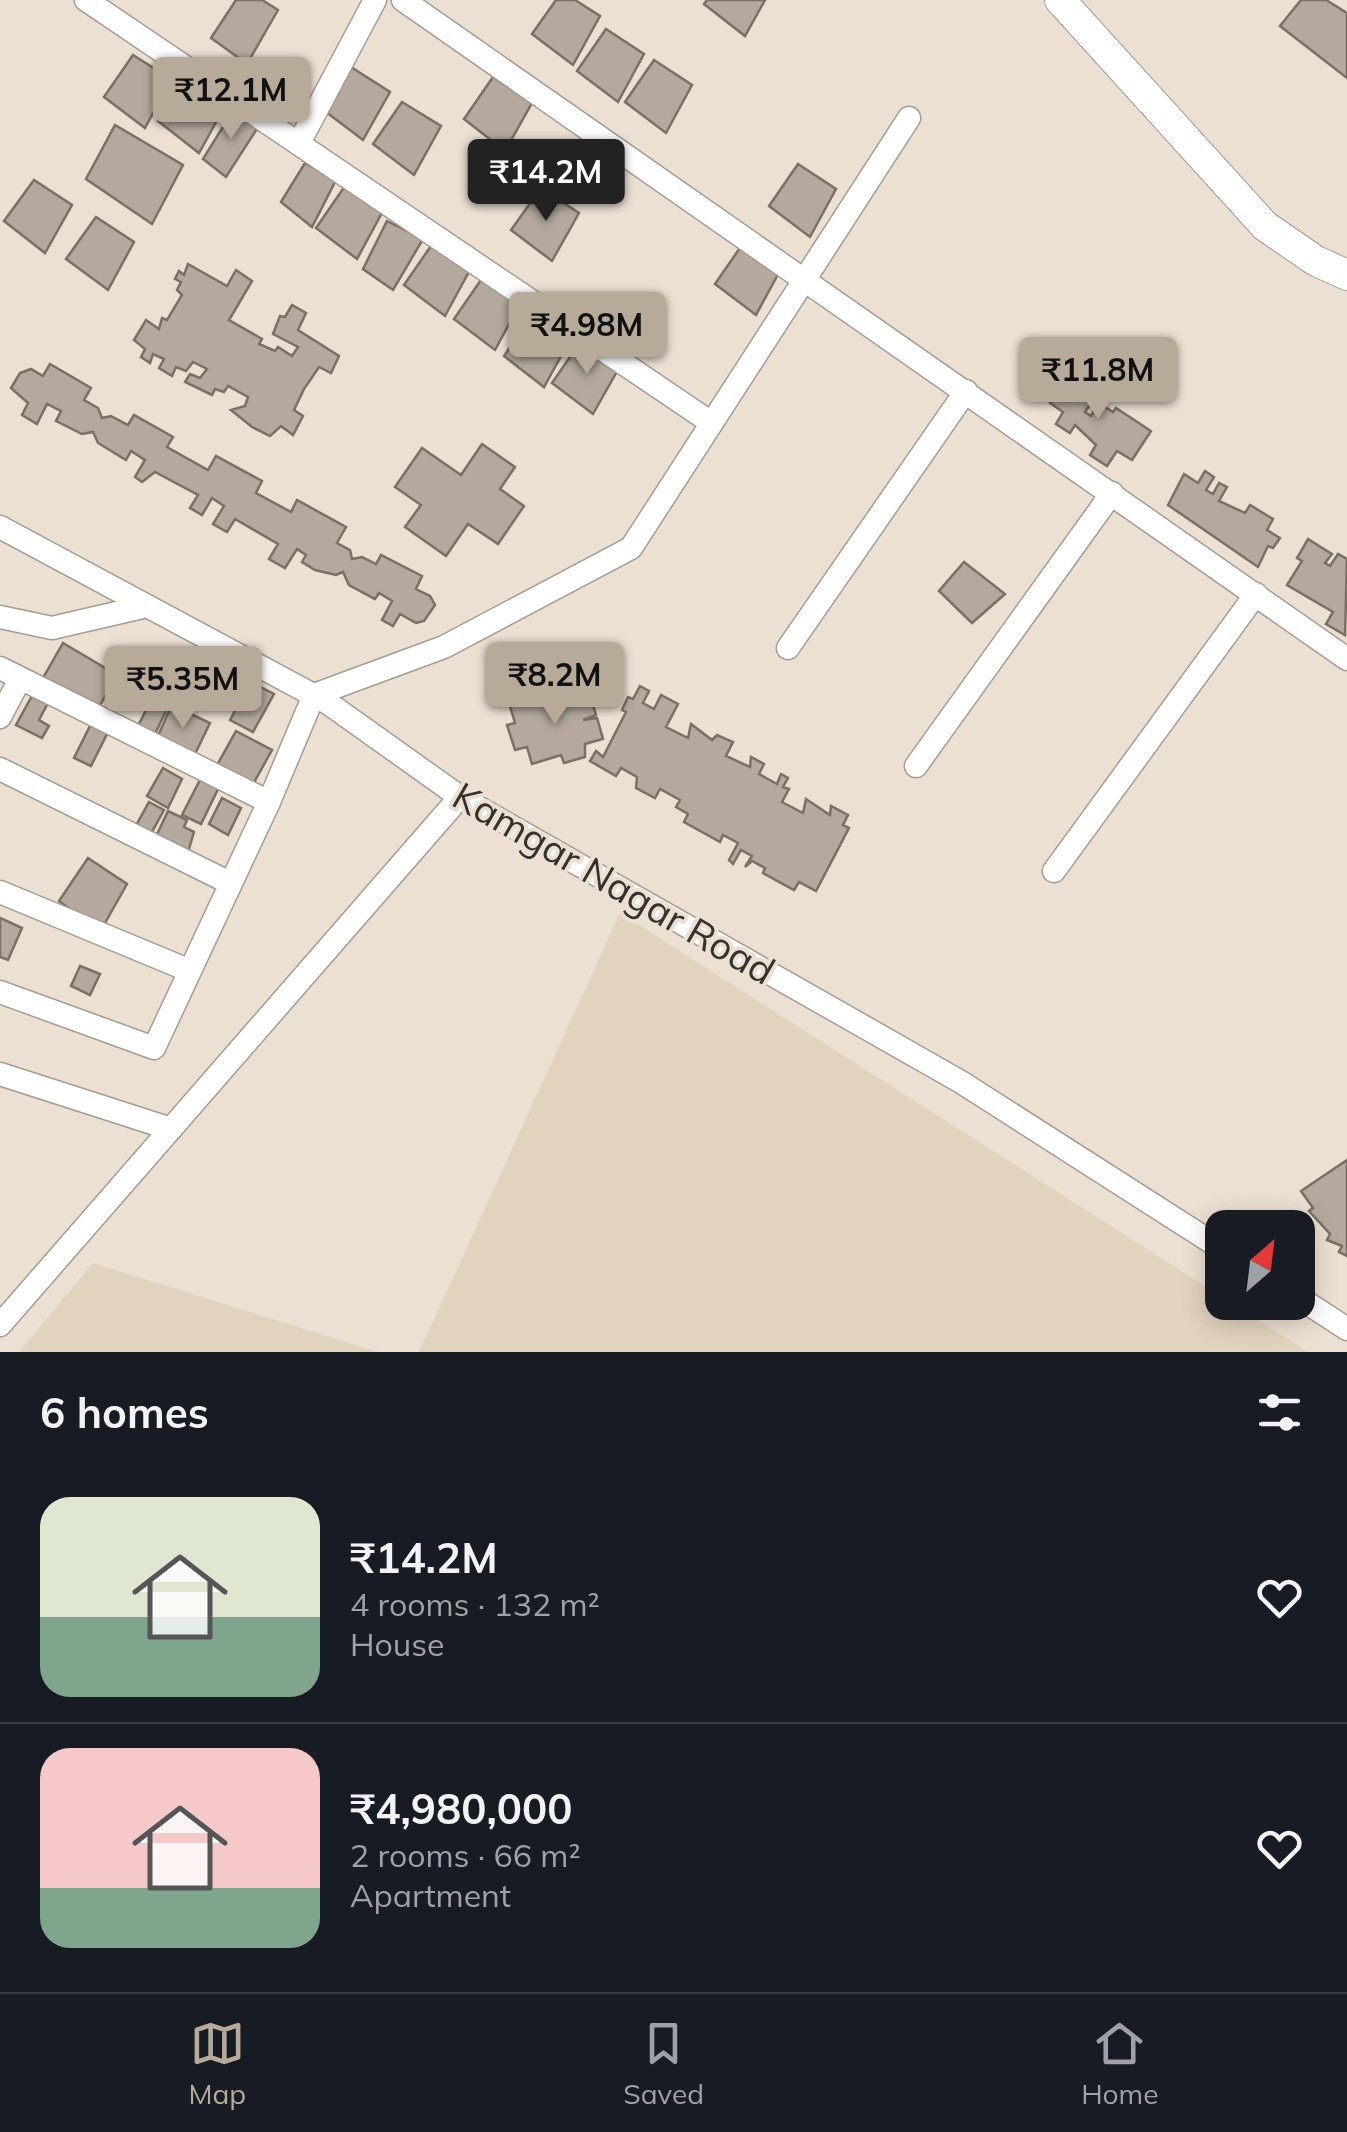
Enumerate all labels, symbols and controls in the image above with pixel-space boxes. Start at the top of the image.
pin: ₹12.1M [150,57,312,142]
text: ₹12.1M [175,69,287,109]
pin: ₹14.2M [465,139,627,224]
text: ₹14.2M [490,151,602,191]
pin: ₹4.98M [506,292,668,377]
text: ₹4.98M [531,304,643,344]
pin: ₹11.8M [1017,337,1179,422]
text: ₹11.8M [1042,349,1154,389]
pin: ₹8.2M [485,642,625,727]
pin: ₹5.35M [102,646,264,731]
text: ₹8.2M [508,654,602,694]
text: ₹5.35M [127,658,239,698]
street label: Kamgar Nagar Road [445,771,783,995]
north arrow [1205,1210,1315,1320]
map controls [1205,1210,1315,1320]
icon: filters [1252,1385,1307,1440]
text: 6 homes [40,1386,209,1439]
text: ₹14.2M [350,1531,498,1584]
icon: home [120,1537,240,1657]
icon: heart [1252,1570,1307,1625]
text: 4 rooms · 132 m² [350,1584,600,1624]
text: House [350,1624,445,1664]
text: ₹4,980,000 [350,1782,572,1835]
icon: home [120,1788,240,1908]
icon: heart [1252,1821,1307,1876]
text: 2 rooms · 66 m² [350,1835,581,1875]
text: Apartment [350,1875,511,1915]
tab: Map [189,2016,246,2111]
tab: Saved [623,2016,704,2111]
tab: Home [1081,2016,1158,2111]

